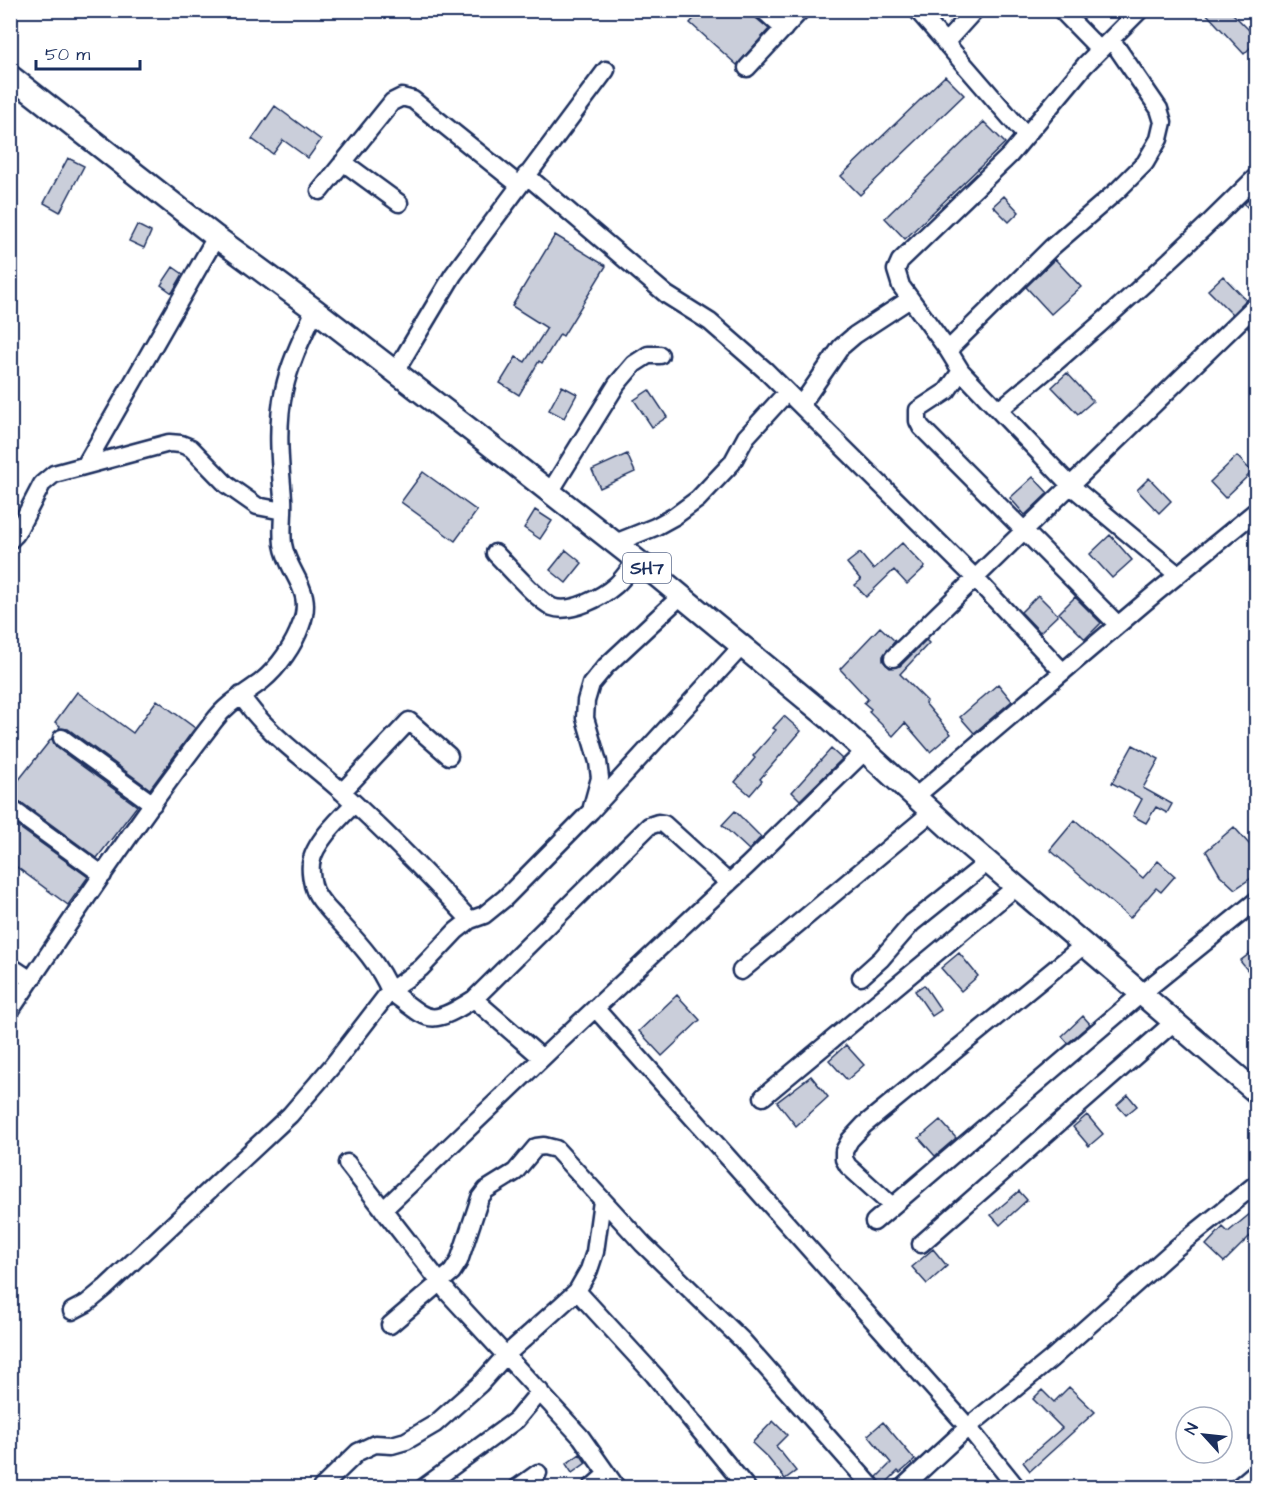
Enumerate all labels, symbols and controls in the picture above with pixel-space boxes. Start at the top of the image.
scale bar [36,33,140,71]
text: 50 m [45,42,90,67]
road number: SH7 [623,553,671,583]
north arrow [1174,1405,1234,1465]
text: N [1179,1419,1204,1438]

